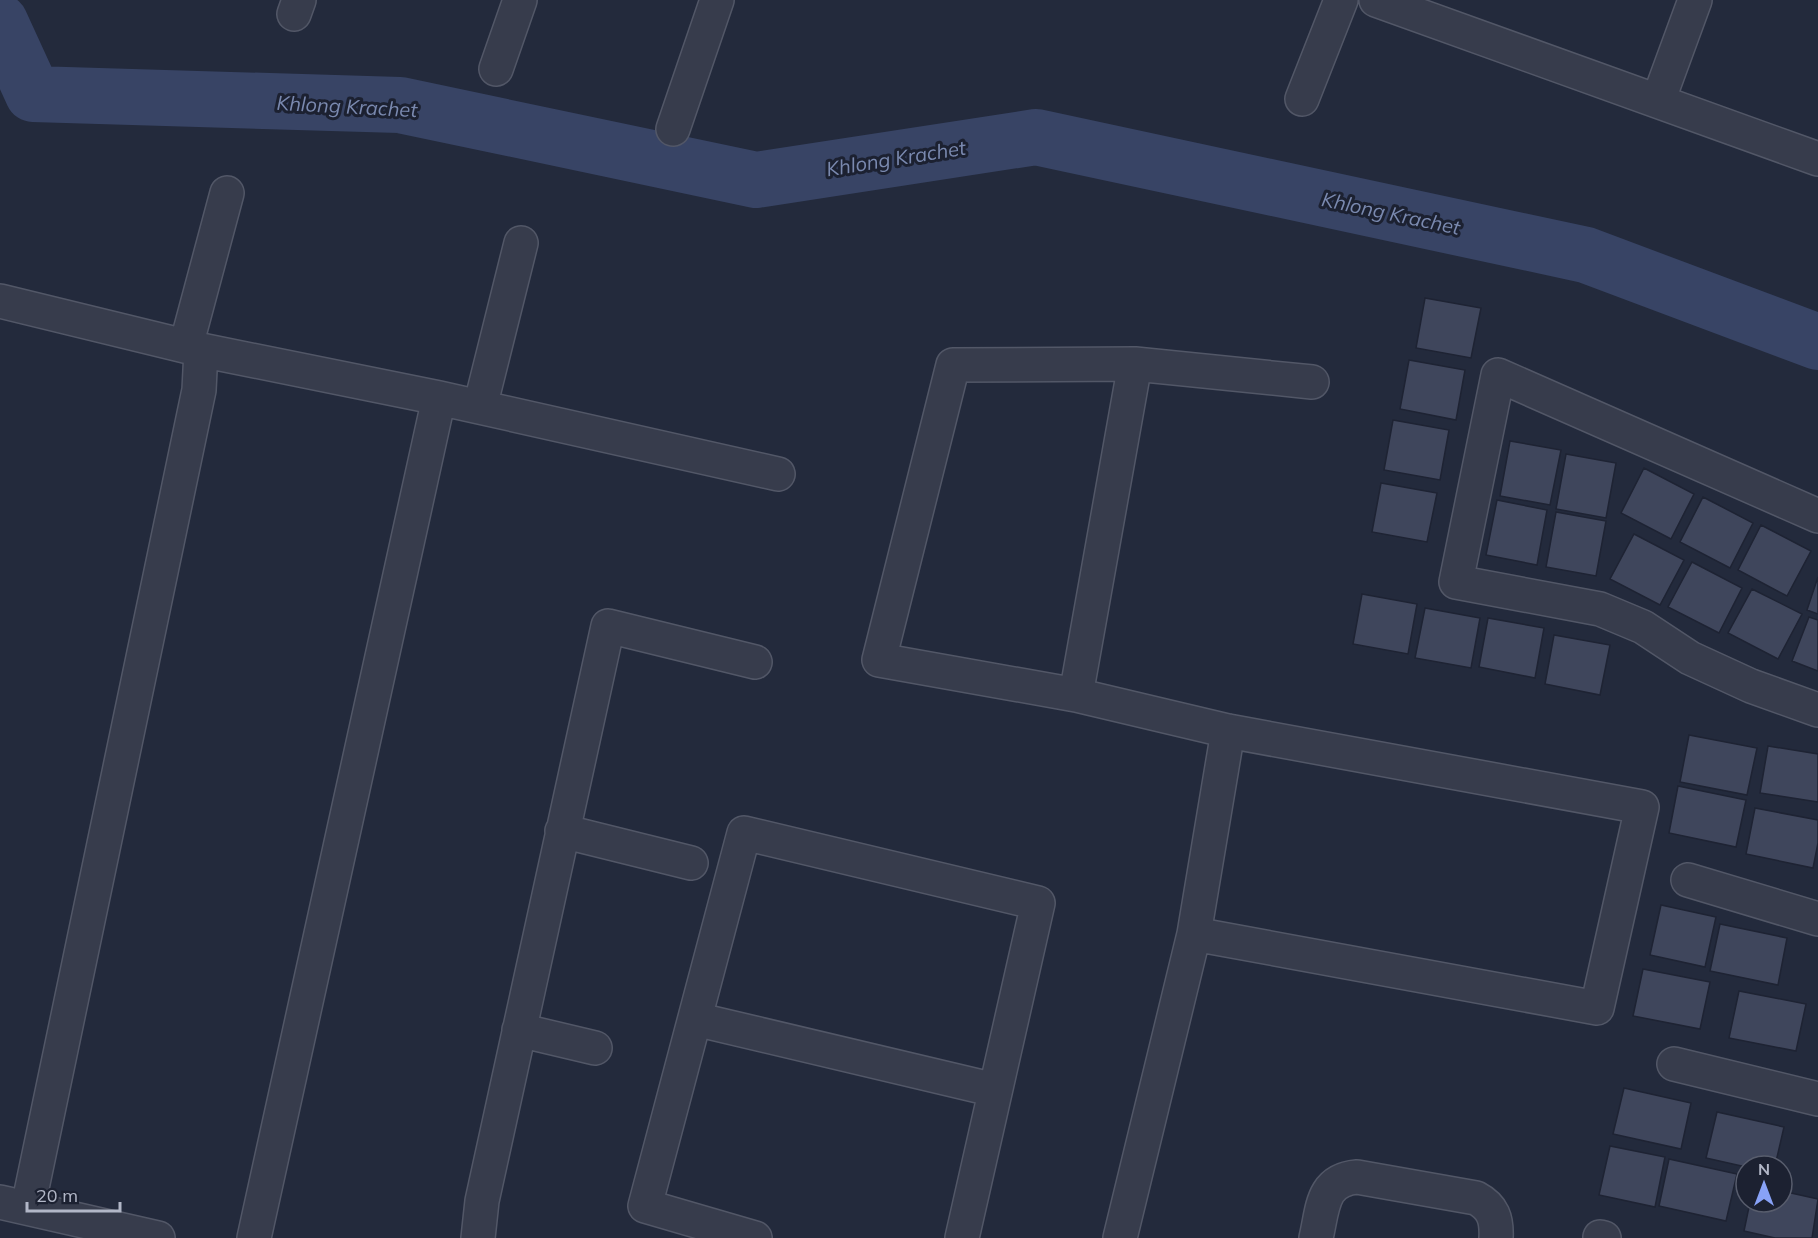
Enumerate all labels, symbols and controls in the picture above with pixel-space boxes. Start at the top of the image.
water label: Khlong Krachet [276,90,419,122]
water label: Khlong Krachet [824,134,969,181]
water label: Khlong Krachet [1319,186,1463,240]
north arrow [1734,1154,1794,1214]
text: N [1758,1159,1770,1179]
scale bar [27,1175,120,1213]
text: 20 m [36,1184,78,1207]

